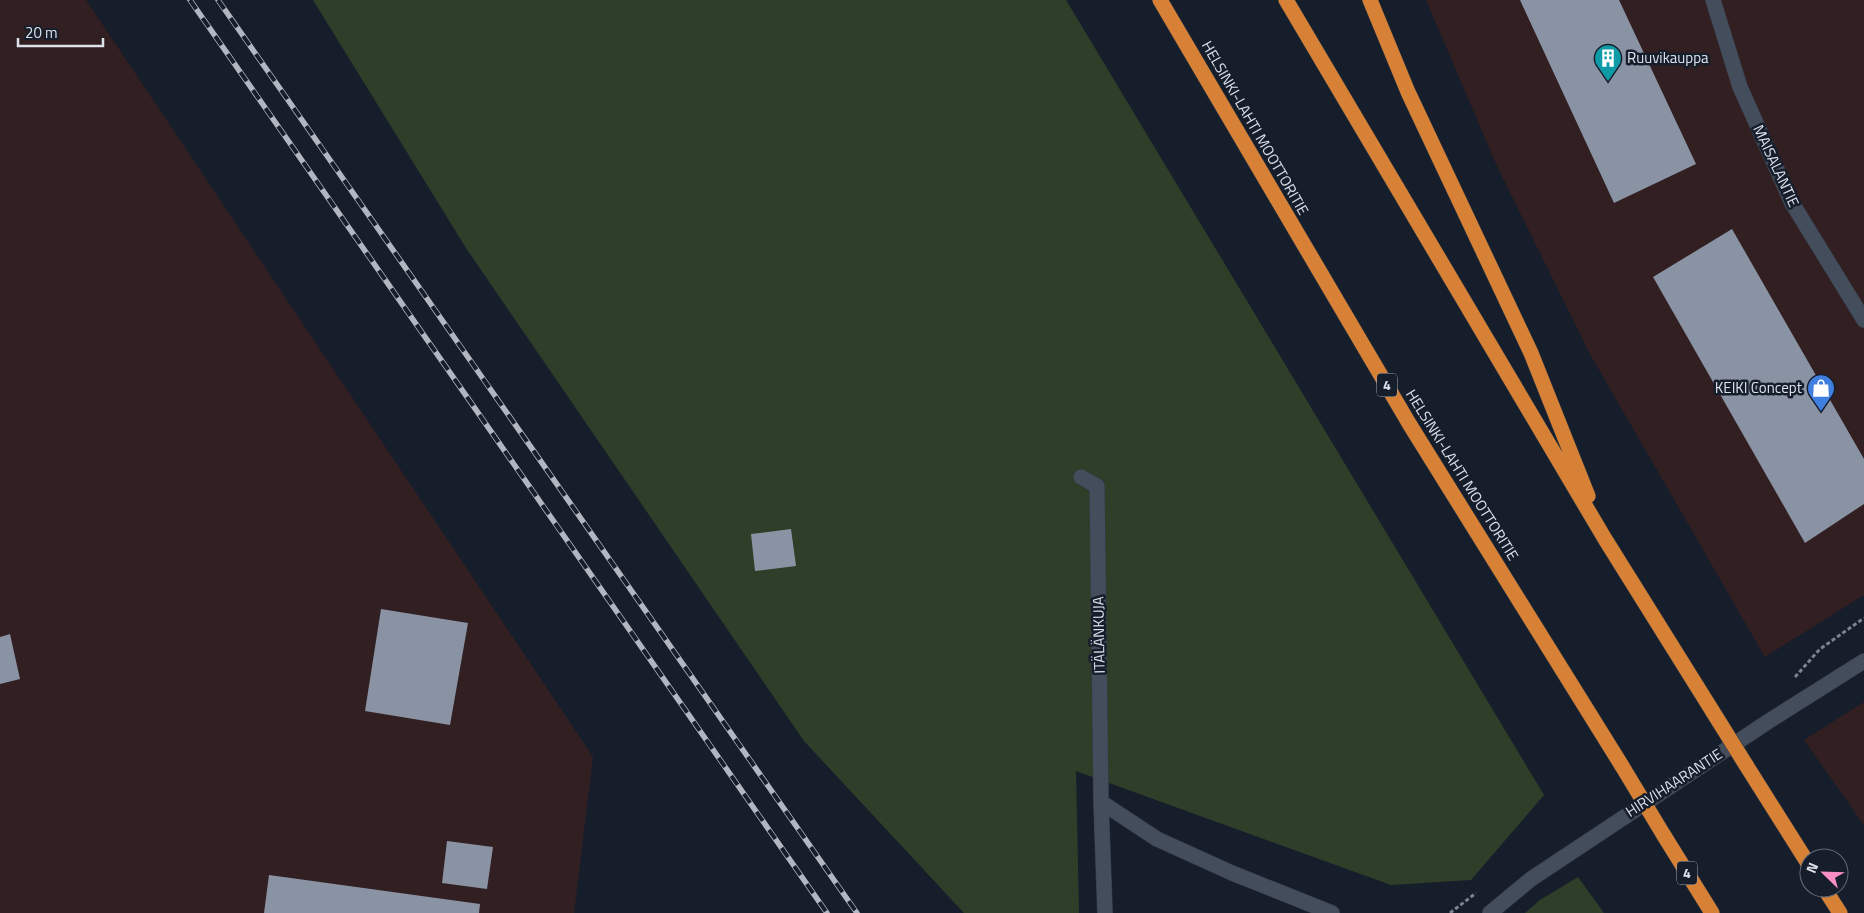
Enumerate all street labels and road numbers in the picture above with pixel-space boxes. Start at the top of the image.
street label: HELSINKI-LAHTI MOOTTORITIE [1196,36,1315,219]
street label: MAISALANTIE [1747,121,1806,211]
road number: 4 [1377,374,1397,396]
street label: HELSINKI-LAHTI MOOTTORITIE [1400,385,1525,565]
street label: ITÄLÄNKUJA [1086,596,1111,674]
street label: HIRVIHAARANTIE [1621,743,1727,823]
road number: 4 [1677,861,1697,884]

